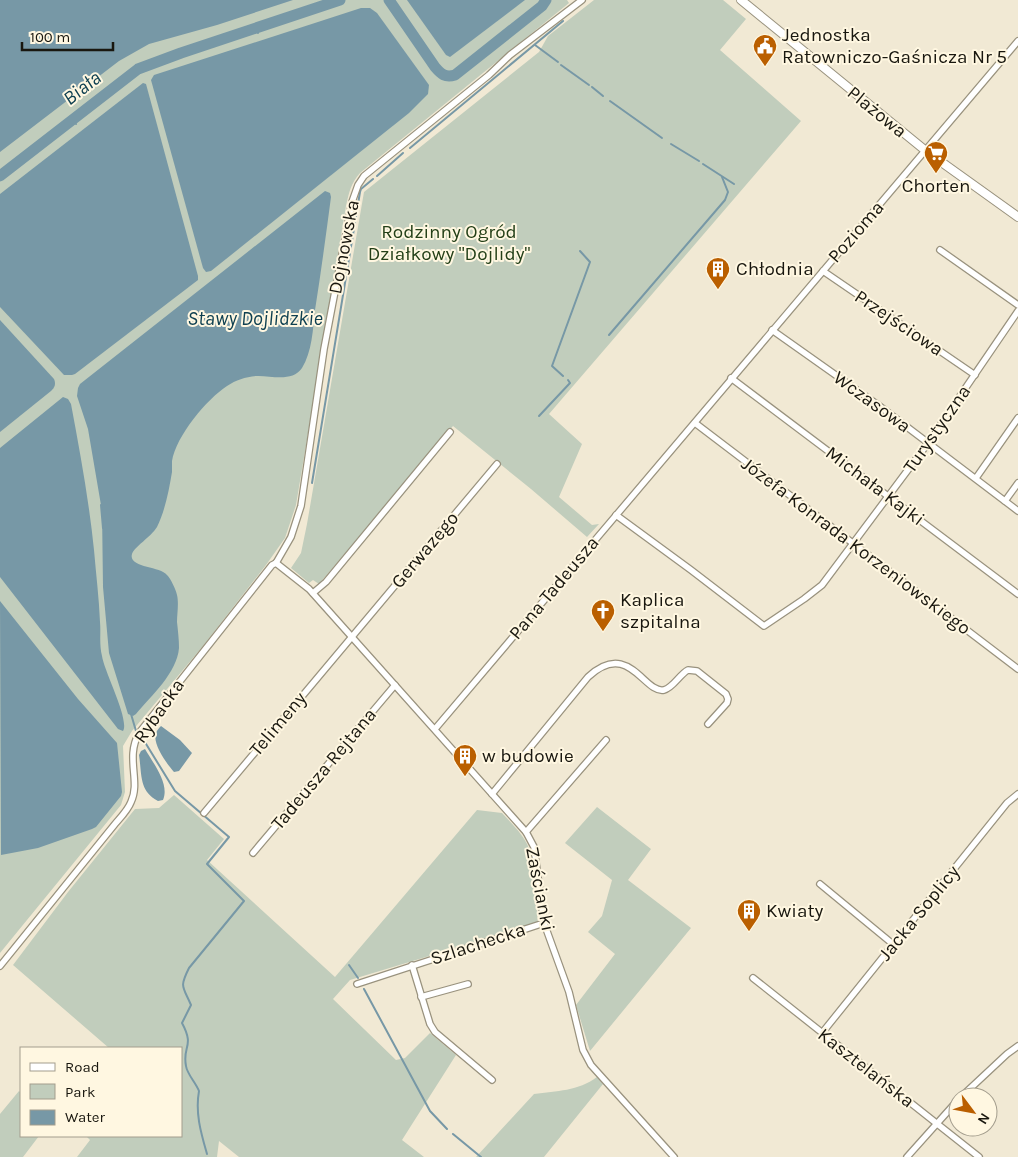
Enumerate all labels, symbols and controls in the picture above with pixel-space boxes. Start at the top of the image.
scale bar [22,20,114,52]
place label: Jednostka Ratowniczo-Gaśnicza Nr 5 [782,24,1007,68]
text: 100 m [30,28,70,46]
public building icon: Jednostka Ratowniczo-Gaśnicza Nr 5 [752,33,778,67]
water label: Biała [58,66,106,110]
street label: Plażowa [843,81,911,143]
supermarket icon: Chorten [923,140,949,174]
place label: Chorten [902,175,970,197]
street label: Pozioma [823,197,889,267]
street label: Dojnowska [324,198,364,296]
park label: Rodzinny Ogród Działkowy "Dojlidy" [368,221,531,265]
building icon: Chłodnia [705,256,731,290]
place label: Chłodnia [736,258,814,280]
street label: Przejściowa [850,285,948,361]
water label: Stawy Dojlidzkie [187,307,323,330]
street label: Wczasowa [829,367,915,437]
street label: Turystyczna [899,381,975,477]
street label: Michała Kajki [821,442,929,530]
street label: Józefa Konrada Korzeniowskiego [737,453,975,639]
street label: Gerwazego [387,507,463,593]
street label: Pana Tadeusza [505,532,603,644]
place label: Kaplica szpitalna [620,589,701,633]
church icon: Kaplica szpitalna [590,598,616,632]
street label: Rybacka [129,675,189,747]
street label: Telimeny [245,687,311,760]
street label: Tadeusza Rejtana [267,704,381,834]
building icon: w budowie [452,743,478,777]
place label: w budowie [482,745,574,767]
street label: Zaścianki [521,845,559,933]
street label: Jacka Soplicy [874,861,964,965]
building icon: Kwiaty [736,898,762,932]
place label: Kwiaty [766,900,824,922]
street label: Szlachecka [428,918,528,970]
street label: Kasztelańska [813,1024,919,1112]
legend [20,1047,182,1137]
text: Road [65,1058,100,1076]
text: Park [65,1083,95,1101]
north arrow [948,1087,998,1137]
text: Water [65,1108,106,1126]
text: N [974,1110,993,1127]

